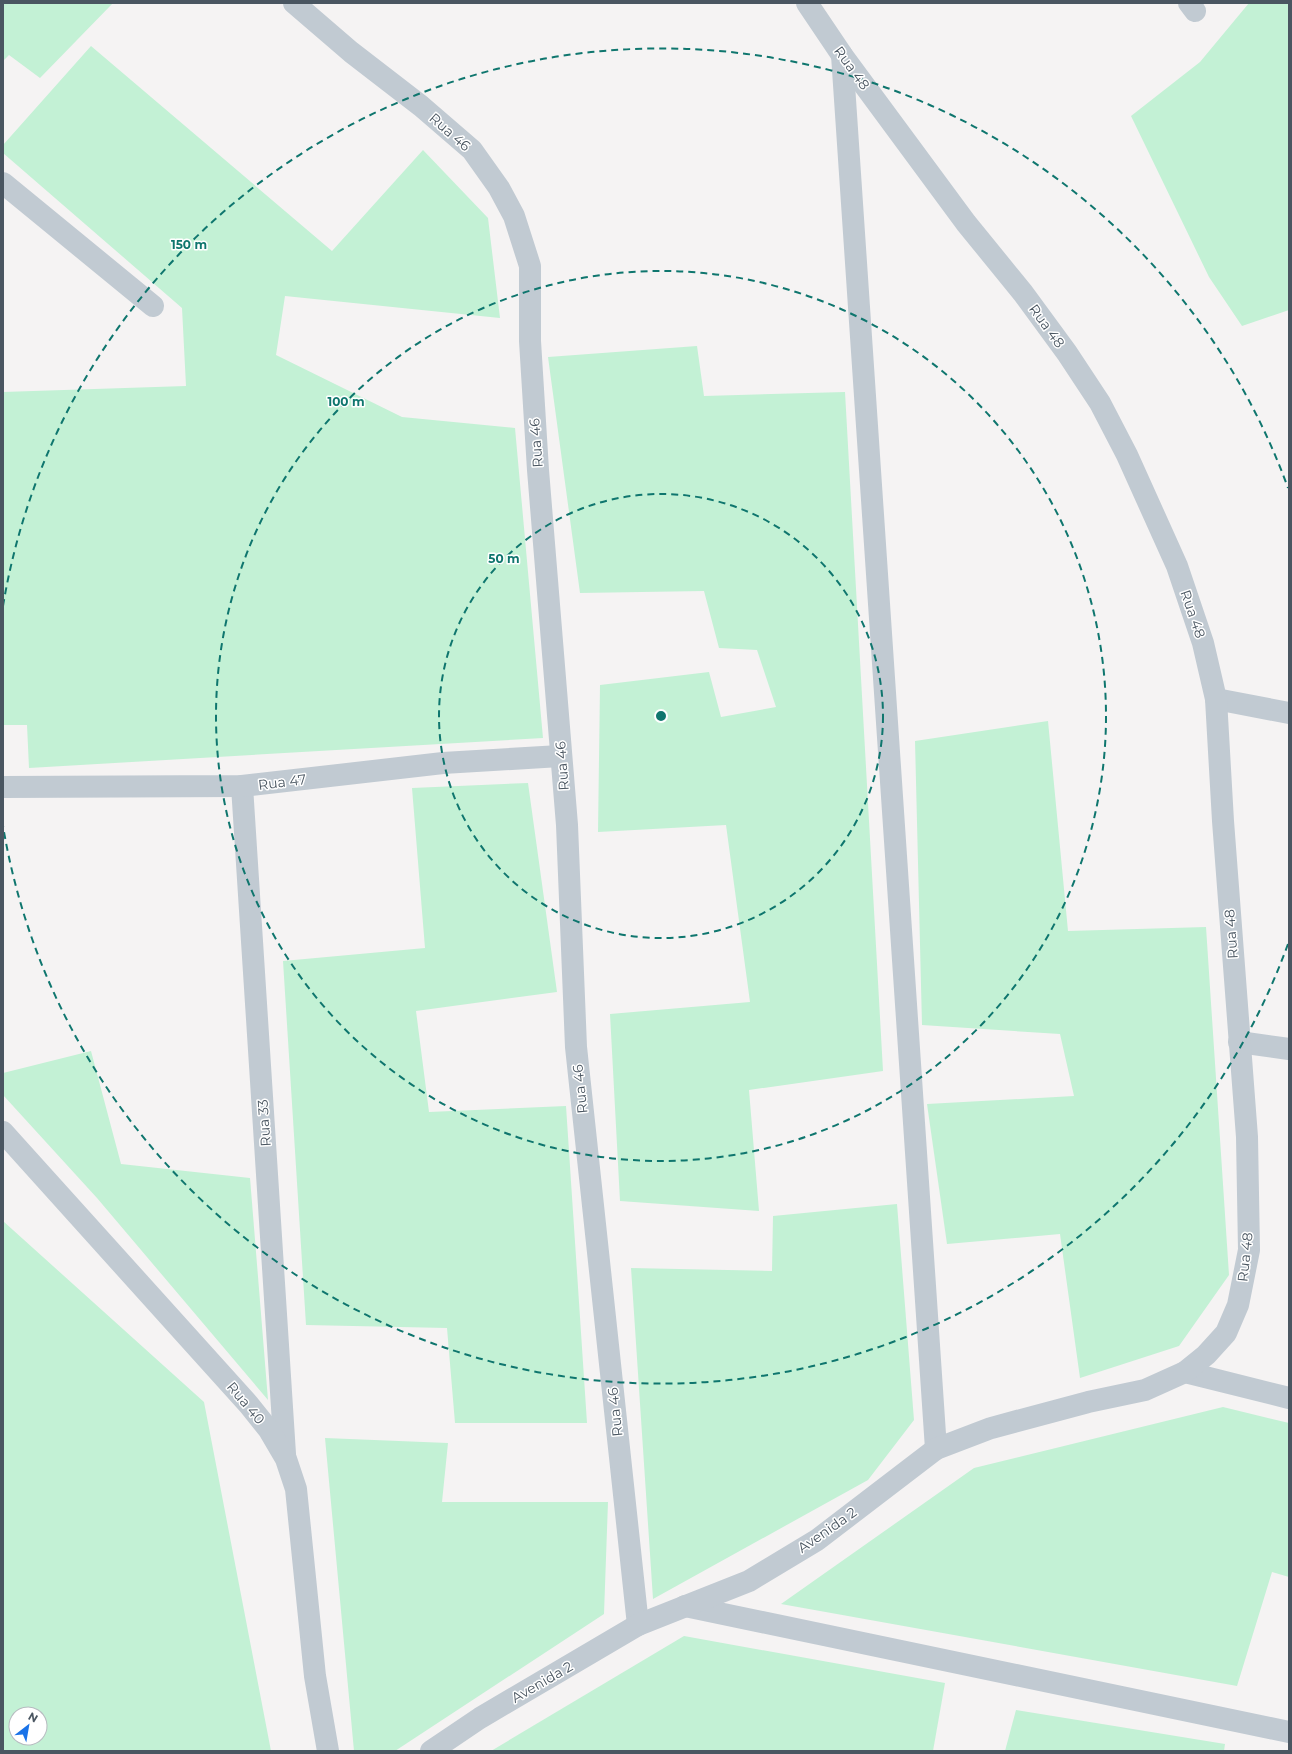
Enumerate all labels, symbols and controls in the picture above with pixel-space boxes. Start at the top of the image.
street label: Rua 48 [830,43,874,93]
street label: Rua 46 [426,109,475,155]
text: 150 m [171,237,207,252]
street label: Rua 48 [1025,301,1069,351]
text: 100 m [328,394,364,409]
street label: Rua 46 [525,417,547,468]
text: 50 m [488,551,520,566]
street label: Rua 48 [1176,588,1210,641]
centre of rings [654,709,668,723]
street label: Rua 46 [551,740,573,791]
street label: Rua 47 [257,770,307,794]
street label: Rua 48 [1220,908,1242,959]
street label: Rua 46 [568,1063,592,1114]
street label: Rua 33 [253,1099,275,1147]
street label: Rua 48 [1233,1231,1257,1283]
street label: Rua 40 [223,1378,269,1428]
street label: Rua 46 [603,1386,627,1437]
street label: Avenida 2 [794,1503,860,1557]
street label: Avenida 2 [508,1657,576,1707]
north arrow [8,1706,48,1746]
text: N [26,1709,41,1726]

